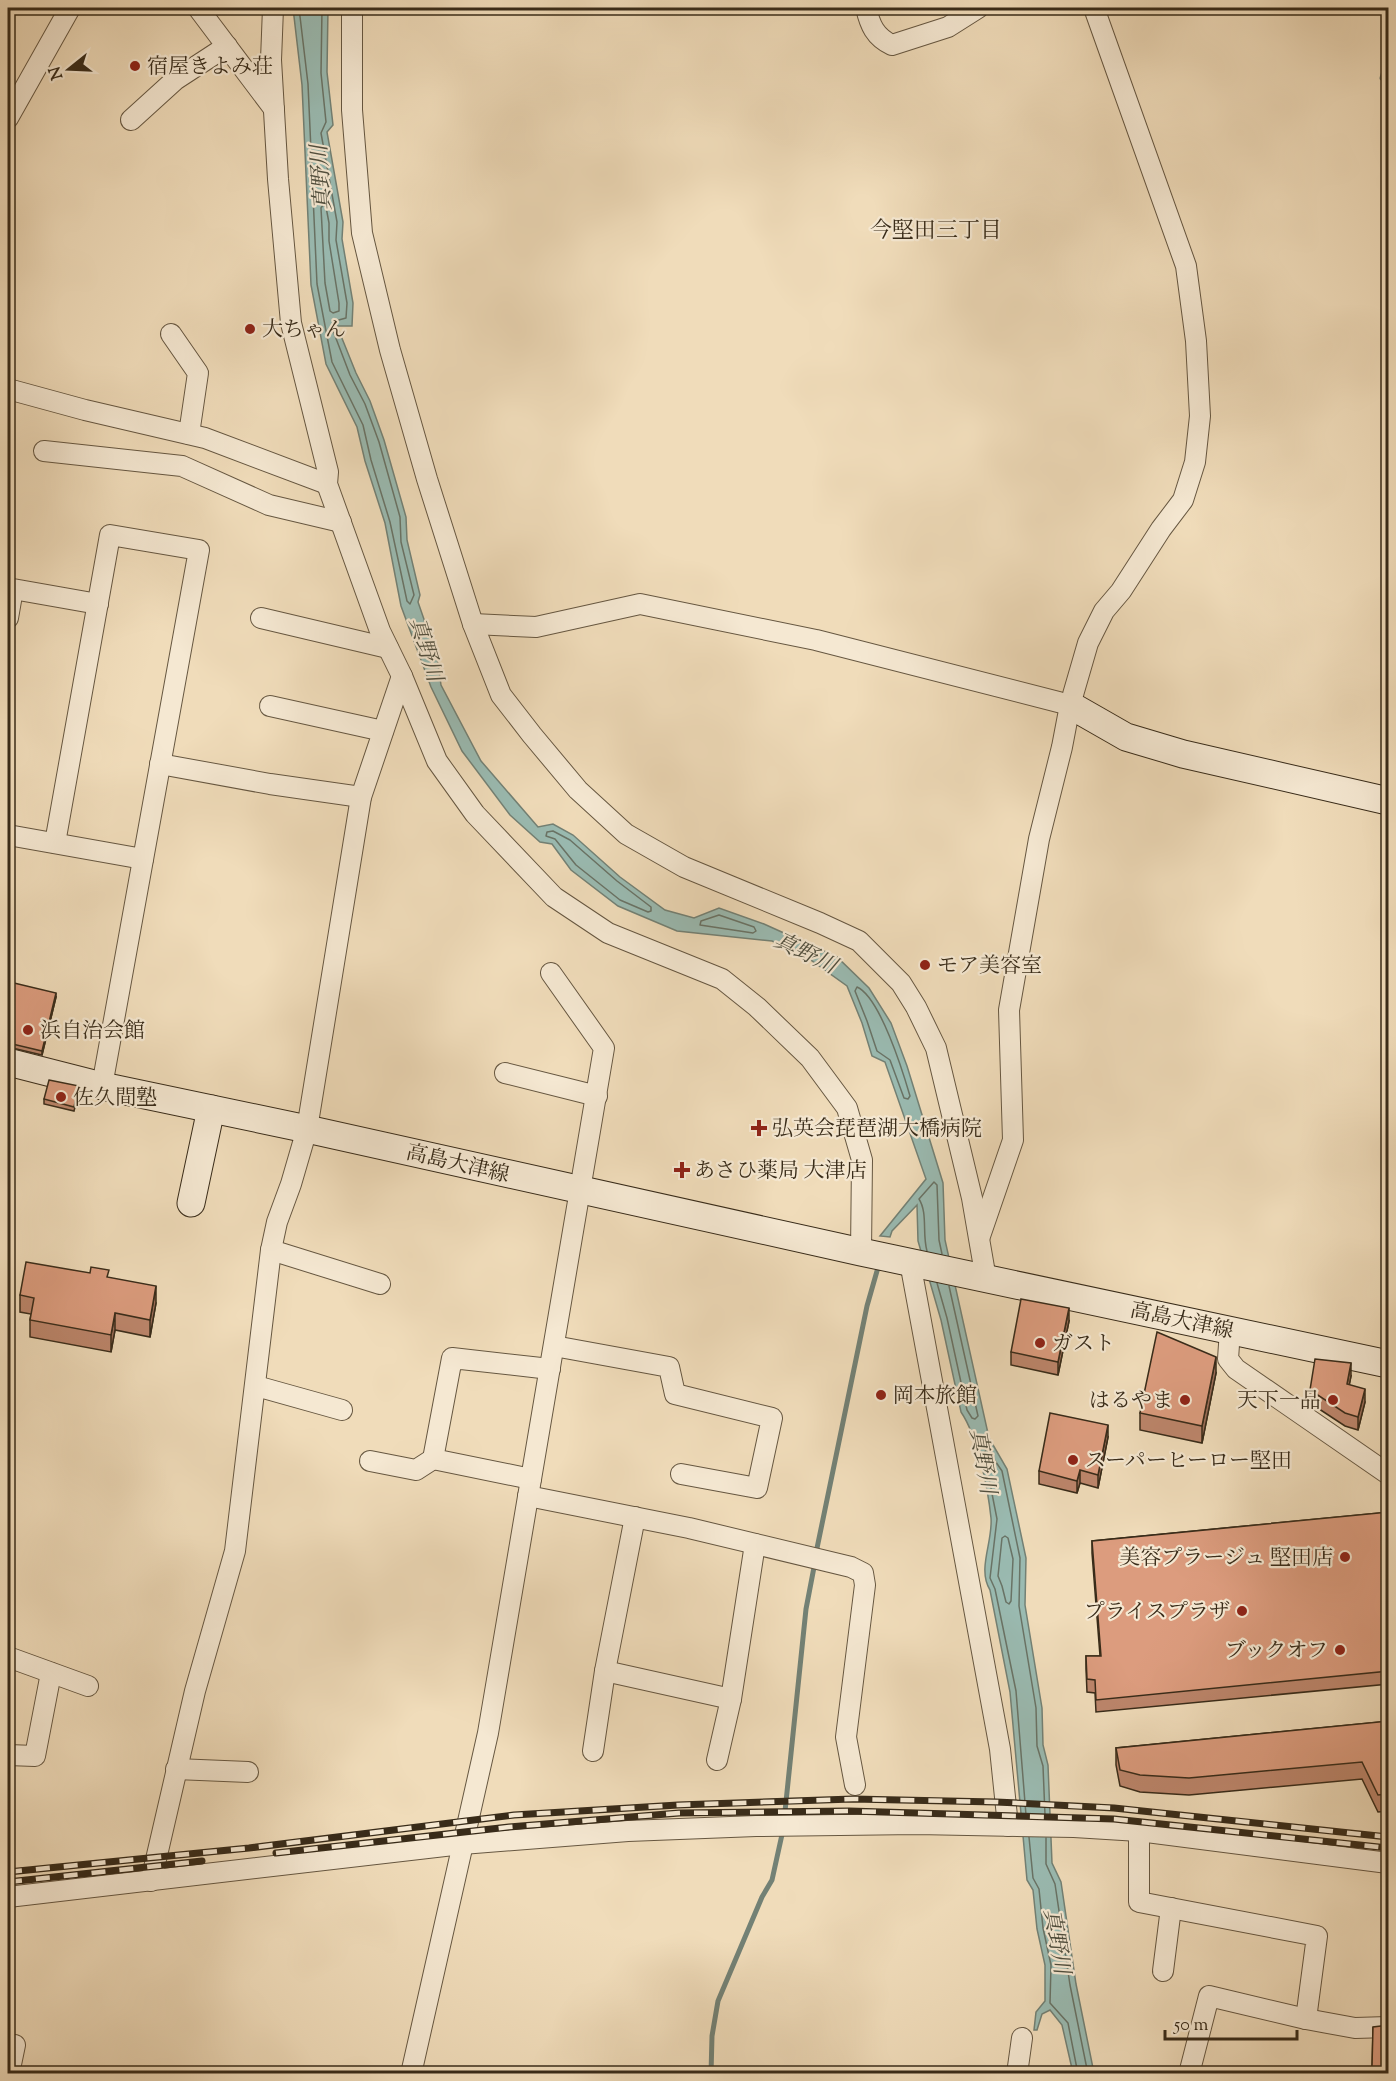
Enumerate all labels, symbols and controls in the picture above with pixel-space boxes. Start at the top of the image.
north arrow [39,39,99,99]
place label: 宿屋きよみ荘 [147,53,273,83]
marker: 宿屋きよみ荘 [128,59,142,73]
text: N [44,63,70,82]
water label: 真野川 [305,142,341,212]
district label: 今堅田三丁目 [870,216,1002,248]
place label: 大ちゃん [262,316,346,346]
marker: 大ちゃん [243,322,257,336]
water label: 真野川 [399,614,450,688]
water label: 真野川 [768,926,843,984]
place label: モア美容室 [937,952,1042,982]
marker: モア美容室 [918,958,932,972]
place label: 浜自治会館 [40,1017,145,1047]
marker: 浜自治会館 [21,1023,35,1037]
place label: 佐久間塾 [73,1084,157,1114]
marker: 佐久間塾 [54,1090,68,1104]
place label: 弘英会琵琶湖大橋病院 [772,1115,982,1145]
marker: 弘英会琵琶湖大橋病院 [750,1119,768,1137]
street label: 高島大津線 [403,1139,512,1191]
place label: あさひ薬局 大津店 [694,1157,866,1187]
marker: あさひ薬局 大津店 [675,1163,689,1177]
street label: 高島大津線 [1127,1296,1236,1348]
place label: ガスト [1052,1330,1115,1360]
marker: ガスト [1033,1336,1047,1350]
place label: 岡本旅館 [893,1382,977,1412]
place label: はるやま [1089,1387,1173,1417]
place label: 天下一品 [1237,1387,1321,1417]
marker: 岡本旅館 [874,1388,888,1402]
marker: はるやま [1178,1393,1192,1407]
marker: 天下一品 [1326,1393,1340,1407]
water label: 真野川 [960,1426,1003,1499]
place label: スーパーヒーロー堅田 [1085,1447,1292,1477]
marker: スーパーヒーロー堅田 [1066,1453,1080,1467]
place label: 美容プラージュ 堅田店 [1119,1544,1333,1574]
marker: 美容プラージュ 堅田店 [1338,1550,1352,1564]
place label: プライスプラザ [1084,1598,1230,1628]
marker: プライスプラザ [1235,1604,1249,1618]
place label: ブックオフ [1225,1637,1328,1667]
marker: ブックオフ [1333,1643,1347,1657]
water label: 真野川 [1034,1906,1077,1979]
scale bar [1165,2003,1297,2041]
text: 50 m [1173,2013,1209,2039]

